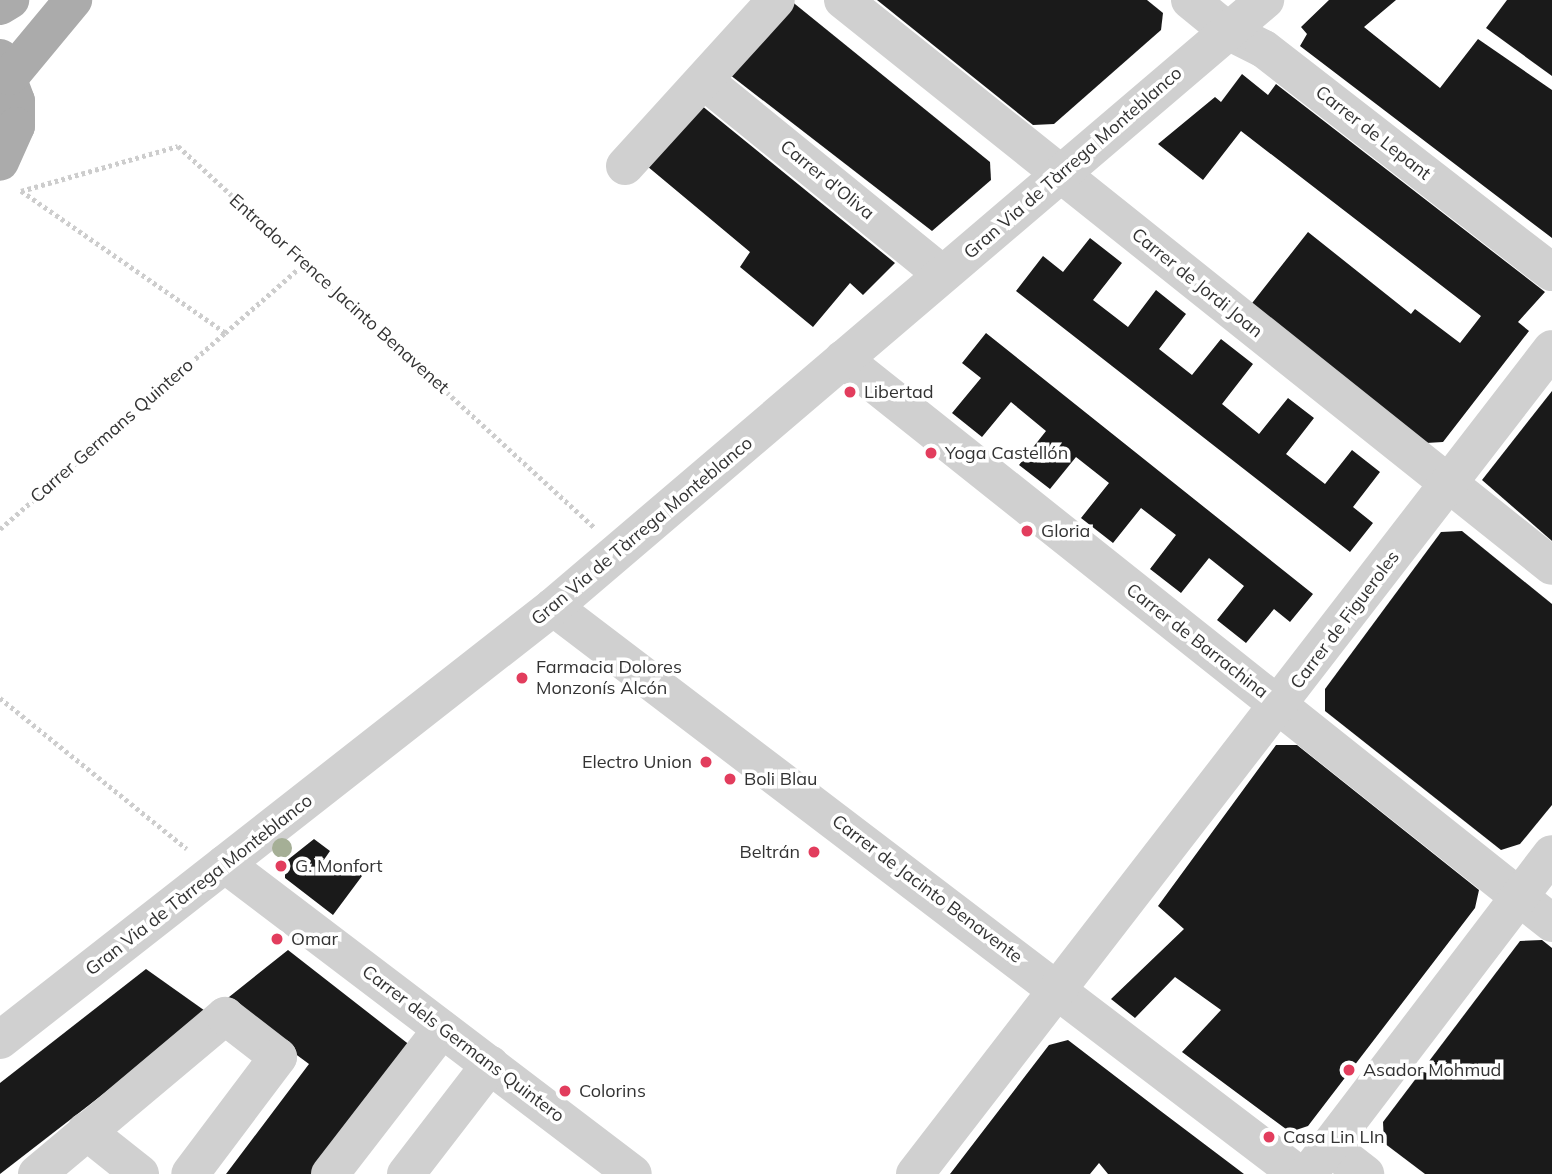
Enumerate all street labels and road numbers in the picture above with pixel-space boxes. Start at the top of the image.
street label: Gran Via de Tàrrega Monteblanco [960,62,1186,264]
street label: Carrer de Lepant [1311,81,1435,185]
street label: Carrer d'Oliva [776,136,878,224]
street label: Entrador Frence Jacinto Benavenet [225,190,453,398]
street label: Carrer de Jordi Joan [1127,224,1267,342]
street label: Carrer Germans Quintero [26,354,198,508]
street label: Gran Via de Tàrrega Monteblanco [527,432,757,630]
street label: Carrer de Figueroles [1286,547,1404,693]
street label: Carrer de Barrachina [1122,579,1272,703]
street label: Gran Via de Tàrrega Monteblanco [81,790,317,980]
street label: Carrer de Jacinto Benavente [828,810,1026,968]
street label: Carrer dels Germans Quintero [358,961,568,1127]

